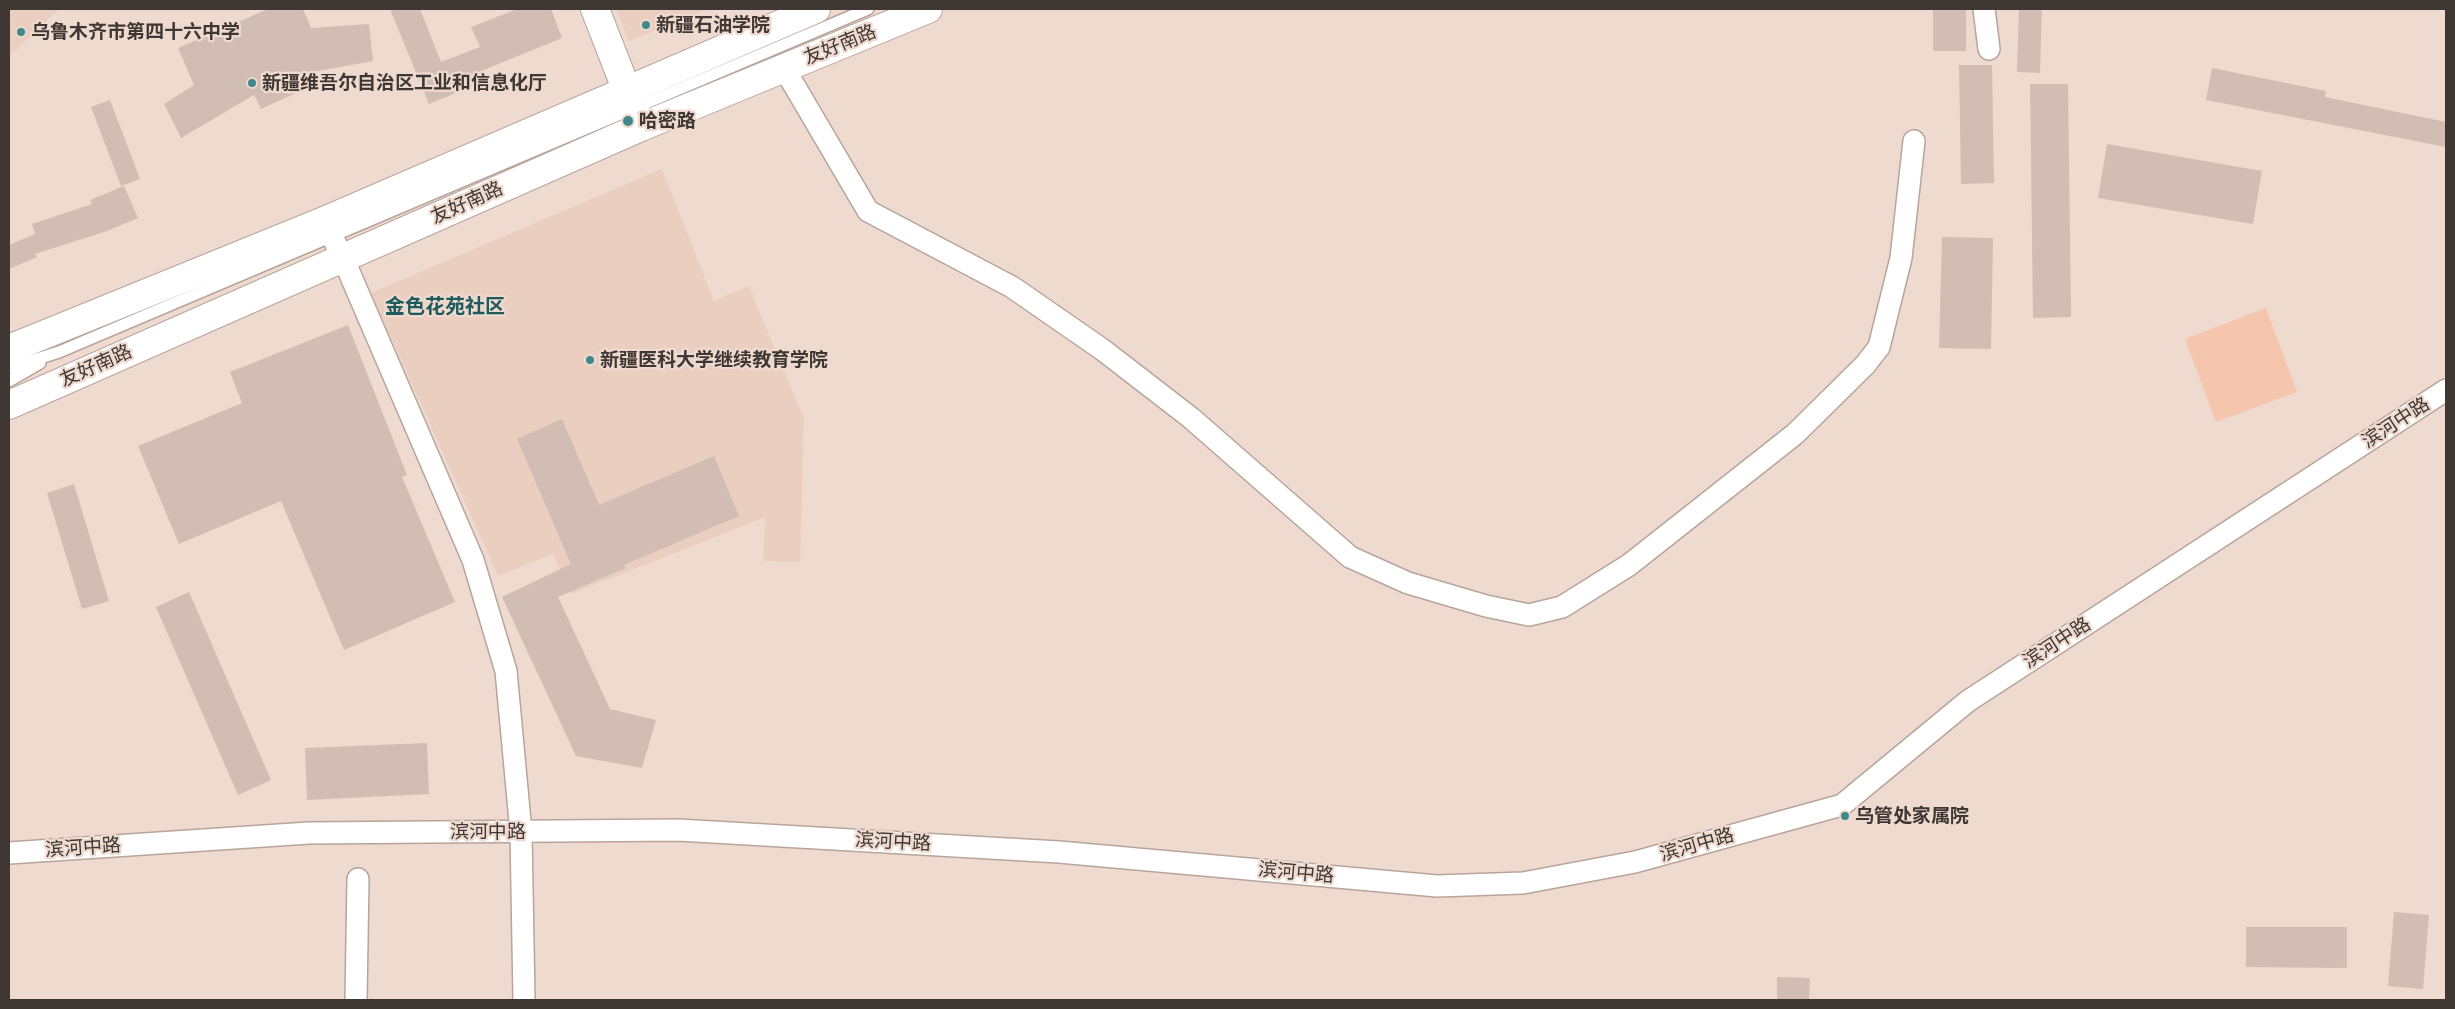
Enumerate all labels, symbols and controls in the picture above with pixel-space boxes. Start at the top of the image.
place label: 新疆石油学院 [656,14,770,36]
marker: 新疆石油学院 [640,19,652,31]
street label: 友好南路 [800,20,880,70]
place label: 乌鲁木齐市第四十六中学 [31,21,240,43]
marker: 乌鲁木齐市第四十六中学 [15,26,27,38]
place label: 新疆维吾尔自治区工业和信息化厅 [262,72,547,94]
marker: 新疆维吾尔自治区工业和信息化厅 [246,77,258,89]
place label: 哈密路 [639,110,696,132]
marker: 哈密路 [621,114,635,128]
street label: 友好南路 [428,177,506,229]
district label: 金色花苑社区 [385,295,505,319]
street label: 友好南路 [57,340,135,392]
place label: 新疆医科大学继续教育学院 [600,349,828,371]
marker: 新疆医科大学继续教育学院 [584,354,596,366]
street label: 滨河中路 [2358,393,2434,453]
street label: 滨河中路 [2019,613,2095,673]
place label: 乌管处家属院 [1855,805,1969,827]
marker: 乌管处家属院 [1839,810,1851,822]
street label: 滨河中路 [450,821,526,843]
street label: 滨河中路 [1657,824,1737,866]
street label: 滨河中路 [854,829,932,855]
street label: 滨河中路 [44,834,122,862]
street label: 滨河中路 [1257,858,1335,888]

